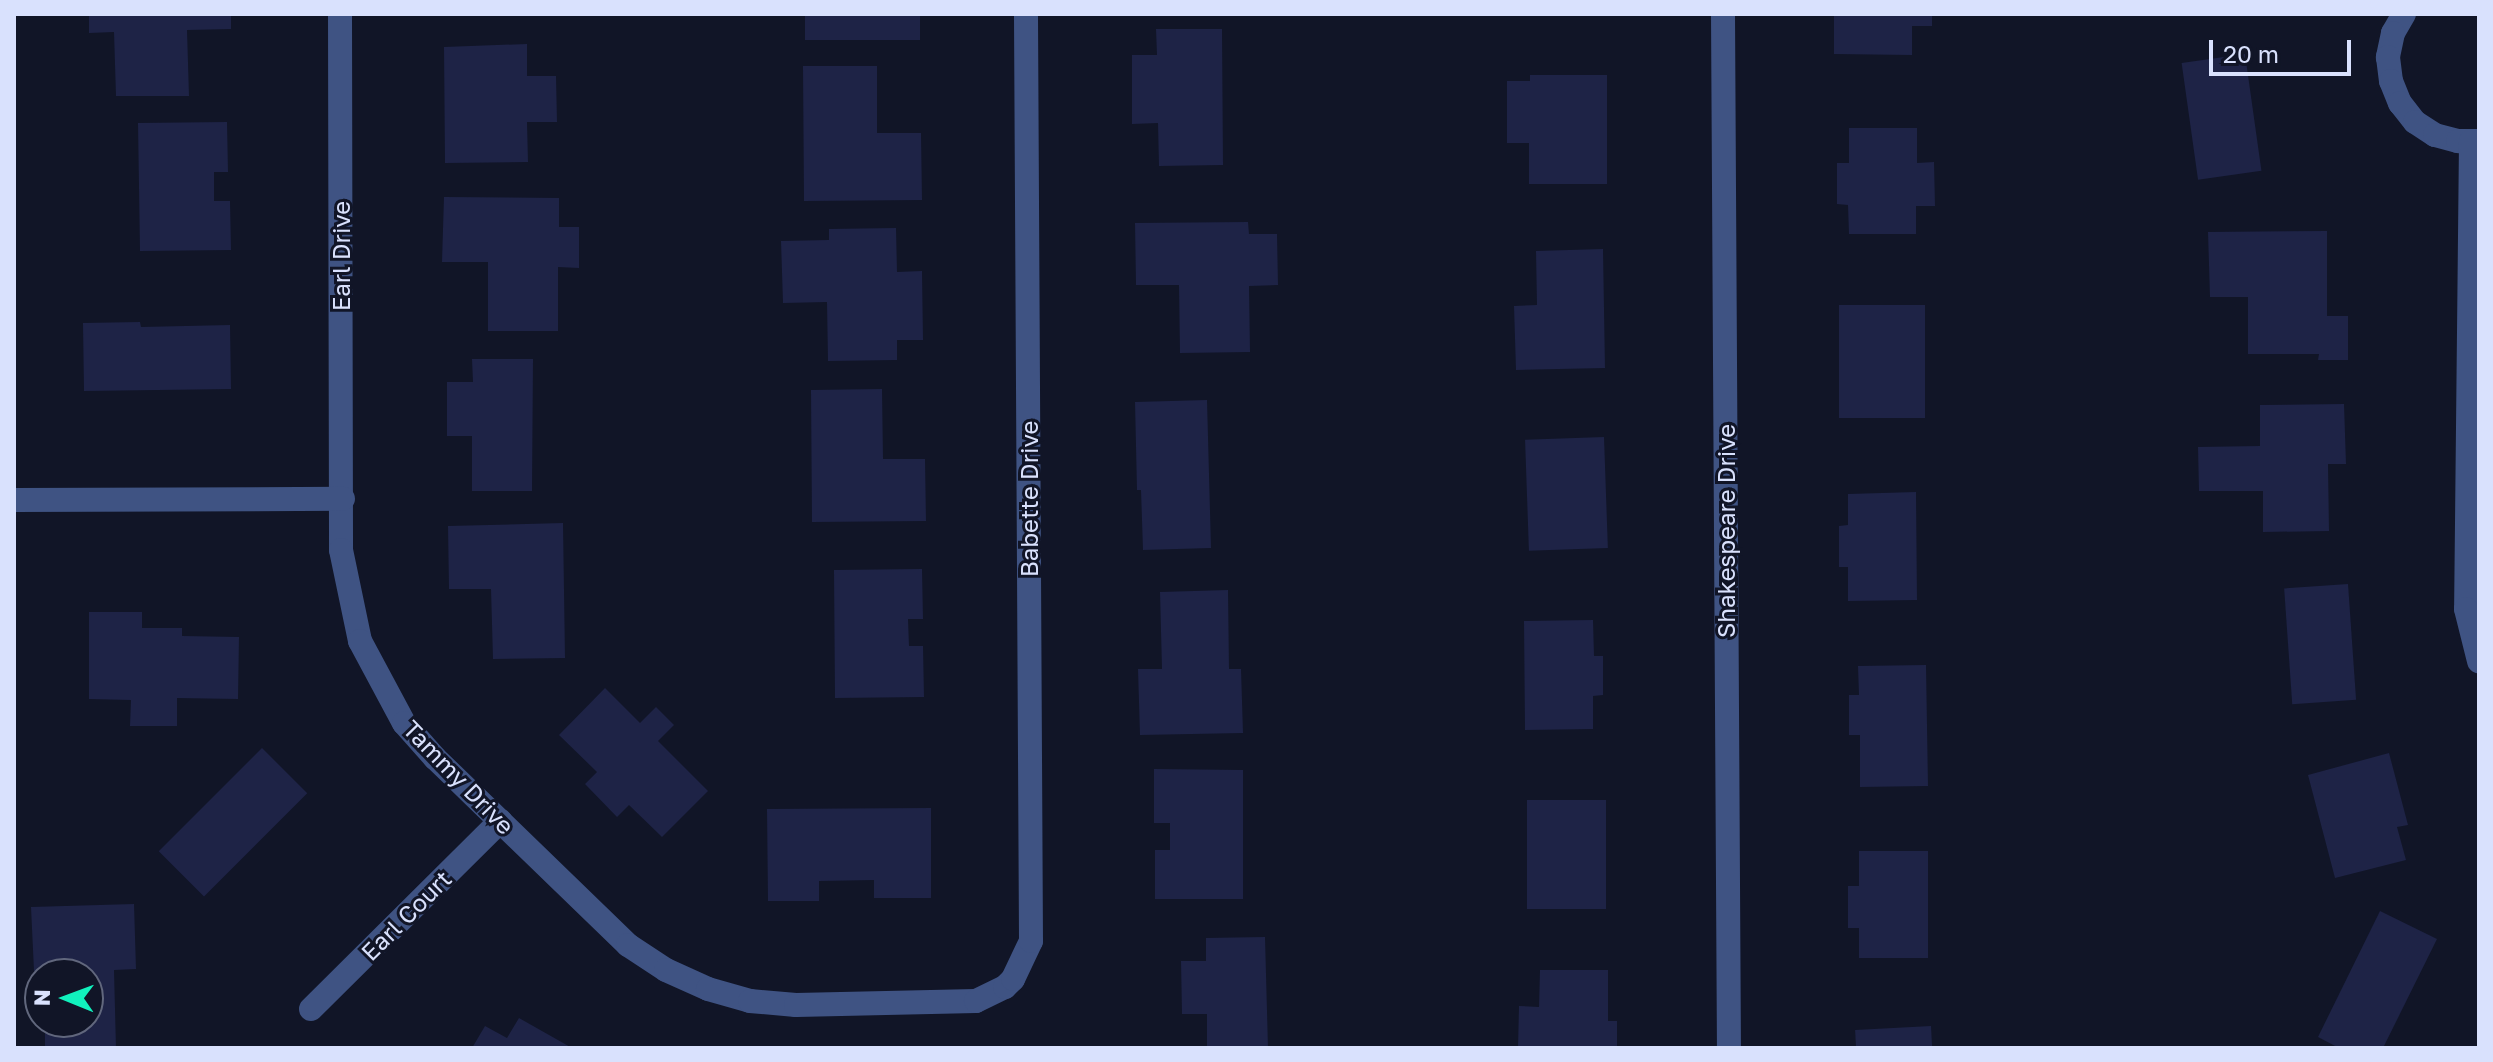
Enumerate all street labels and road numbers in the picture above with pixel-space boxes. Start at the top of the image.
street label: Earl Drive [327,201,355,311]
street label: Babette Drive [1015,421,1043,577]
street label: Shakespeare Drive [1712,424,1740,638]
street label: Tammy Drive [398,714,520,840]
street label: Earl Court [355,864,457,966]

